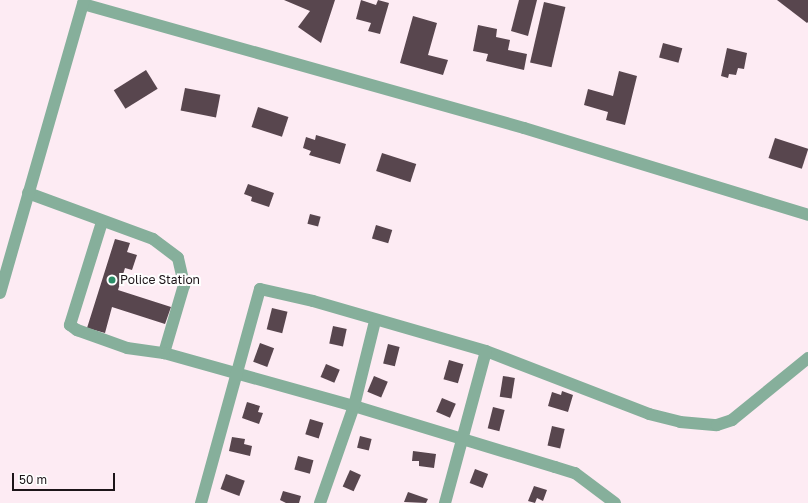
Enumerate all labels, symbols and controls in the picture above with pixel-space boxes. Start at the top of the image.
place label: Police Station [120,273,200,287]
marker: Police Station [107,275,117,285]
scale bar [14,465,117,491]
text: 50 m [19,472,47,487]

